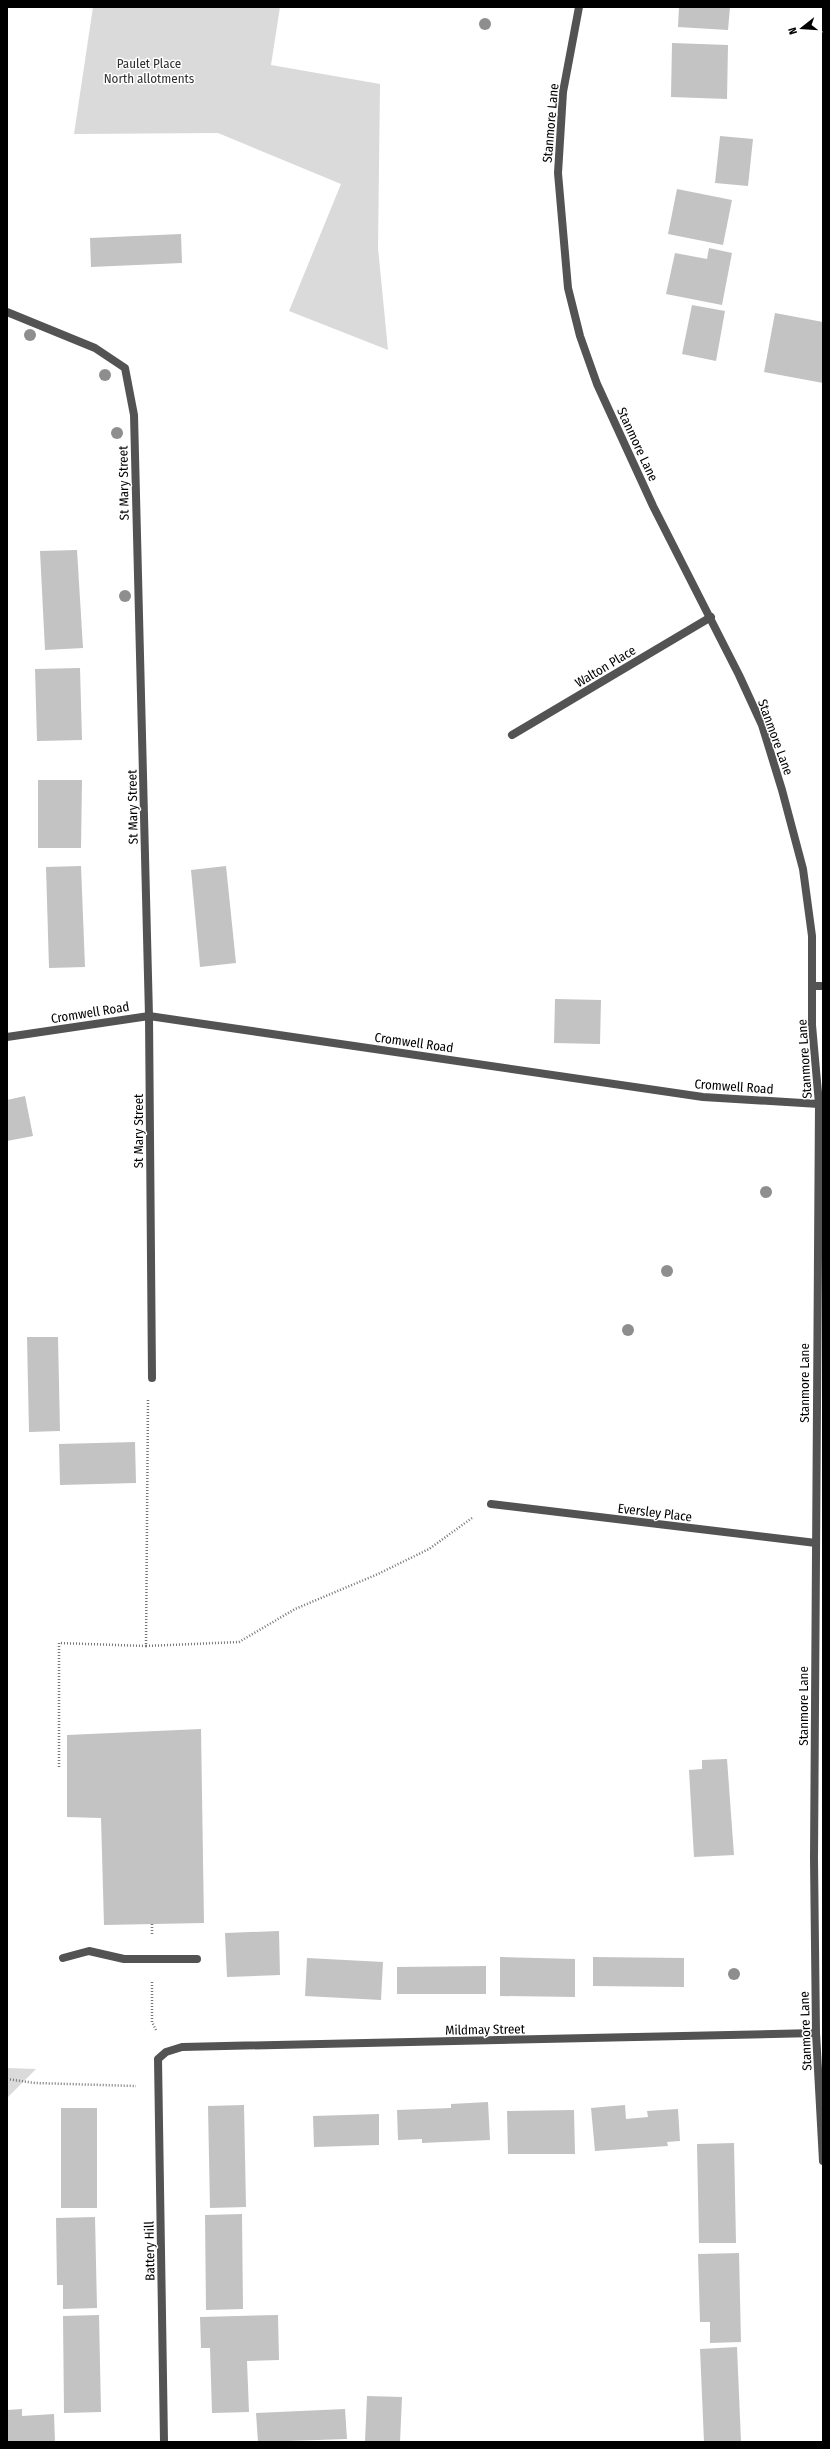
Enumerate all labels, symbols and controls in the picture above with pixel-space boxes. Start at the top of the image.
north arrow [782,8,822,48]
text: N [786,26,800,36]
park label: Paulet Place North allotments [104,56,195,86]
street label: Stanmore Lane [540,83,561,163]
street label: Stanmore Lane [614,405,661,483]
street label: St Mary Street [115,445,132,520]
street label: Walton Place [572,642,638,690]
street label: Stanmore Lane [755,697,796,777]
street label: St Mary Street [124,769,141,844]
street label: Cromwell Road [50,999,130,1026]
street label: Stanmore Lane [794,1019,815,1099]
street label: Cromwell Road [374,1030,454,1055]
street label: Cromwell Road [694,1076,774,1097]
street label: St Mary Street [131,1093,146,1168]
street label: Stanmore Lane [797,1343,812,1423]
street label: Eversley Place [617,1501,693,1524]
street label: Stanmore Lane [796,1666,811,1746]
street label: Stanmore Lane [797,1991,814,2071]
street label: Mildmay Street [445,2021,526,2038]
street label: Battery Hill [141,2220,158,2281]

